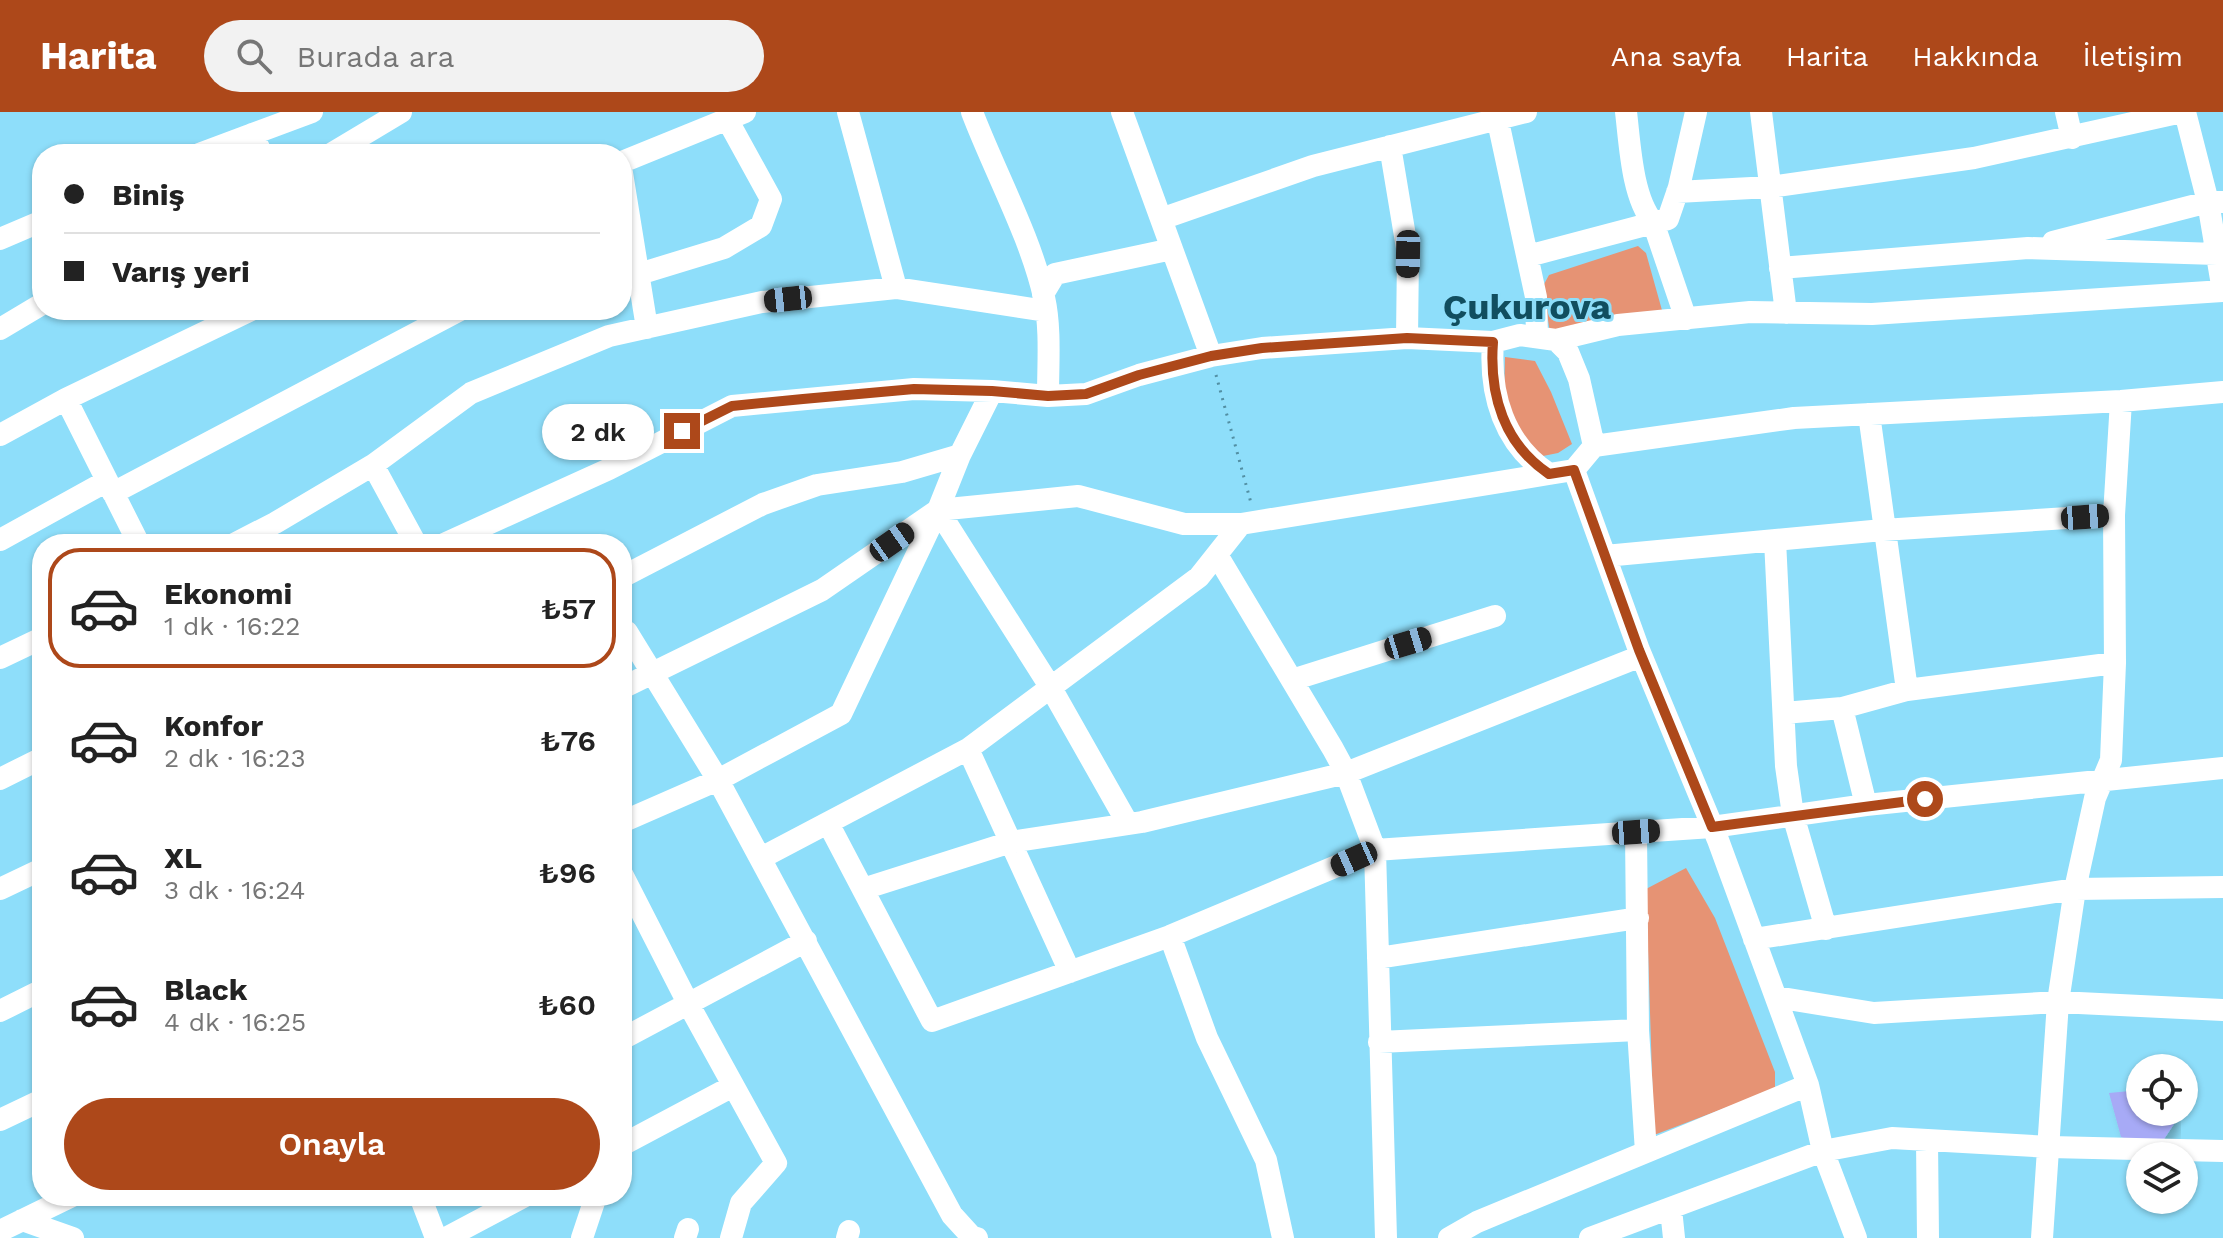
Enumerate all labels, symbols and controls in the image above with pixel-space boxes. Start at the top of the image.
search box [204,20,764,92]
text: Harita [40,34,156,78]
icon: search [232,34,276,78]
text: Burada ara [296,39,454,74]
text: Ana sayfa [1611,40,1742,73]
text: Harita [1786,40,1868,73]
text: Hakkında [1912,40,2039,73]
text: İletişim [2083,40,2183,73]
text: Biniş [112,177,185,212]
car [1396,230,1420,278]
text: Varış yeri [112,254,250,289]
car [763,285,813,313]
district label: Çukurova [1443,286,1611,328]
callout: 2 dk [542,403,654,459]
route end [664,413,700,449]
text: 2 dk [570,417,626,447]
car [2060,503,2110,531]
car [865,518,919,566]
icon: car [68,572,140,644]
text: Ekonomi [164,576,292,611]
text: ₺57 [541,591,596,626]
text: 1 dk · 16:22 [164,611,301,641]
car [1382,625,1434,661]
icon: car [68,704,140,776]
text: Konfor [164,708,263,743]
text: ₺76 [540,723,596,758]
text: 2 dk · 16:23 [164,743,306,773]
route start [1907,781,1943,817]
car [1611,818,1661,846]
icon: car [68,836,140,908]
car [1327,838,1381,880]
text: XL [164,840,202,875]
text: ₺96 [538,855,596,890]
text: 3 dk · 16:24 [164,875,306,905]
icon: car [68,968,140,1040]
text: Black [164,972,248,1007]
text: ₺60 [538,987,596,1022]
text: 4 dk · 16:25 [164,1007,306,1037]
map controls [2126,1054,2198,1214]
button: locate [2126,1054,2198,1126]
button: Onayla [64,1098,600,1190]
button: layers [2126,1142,2198,1214]

